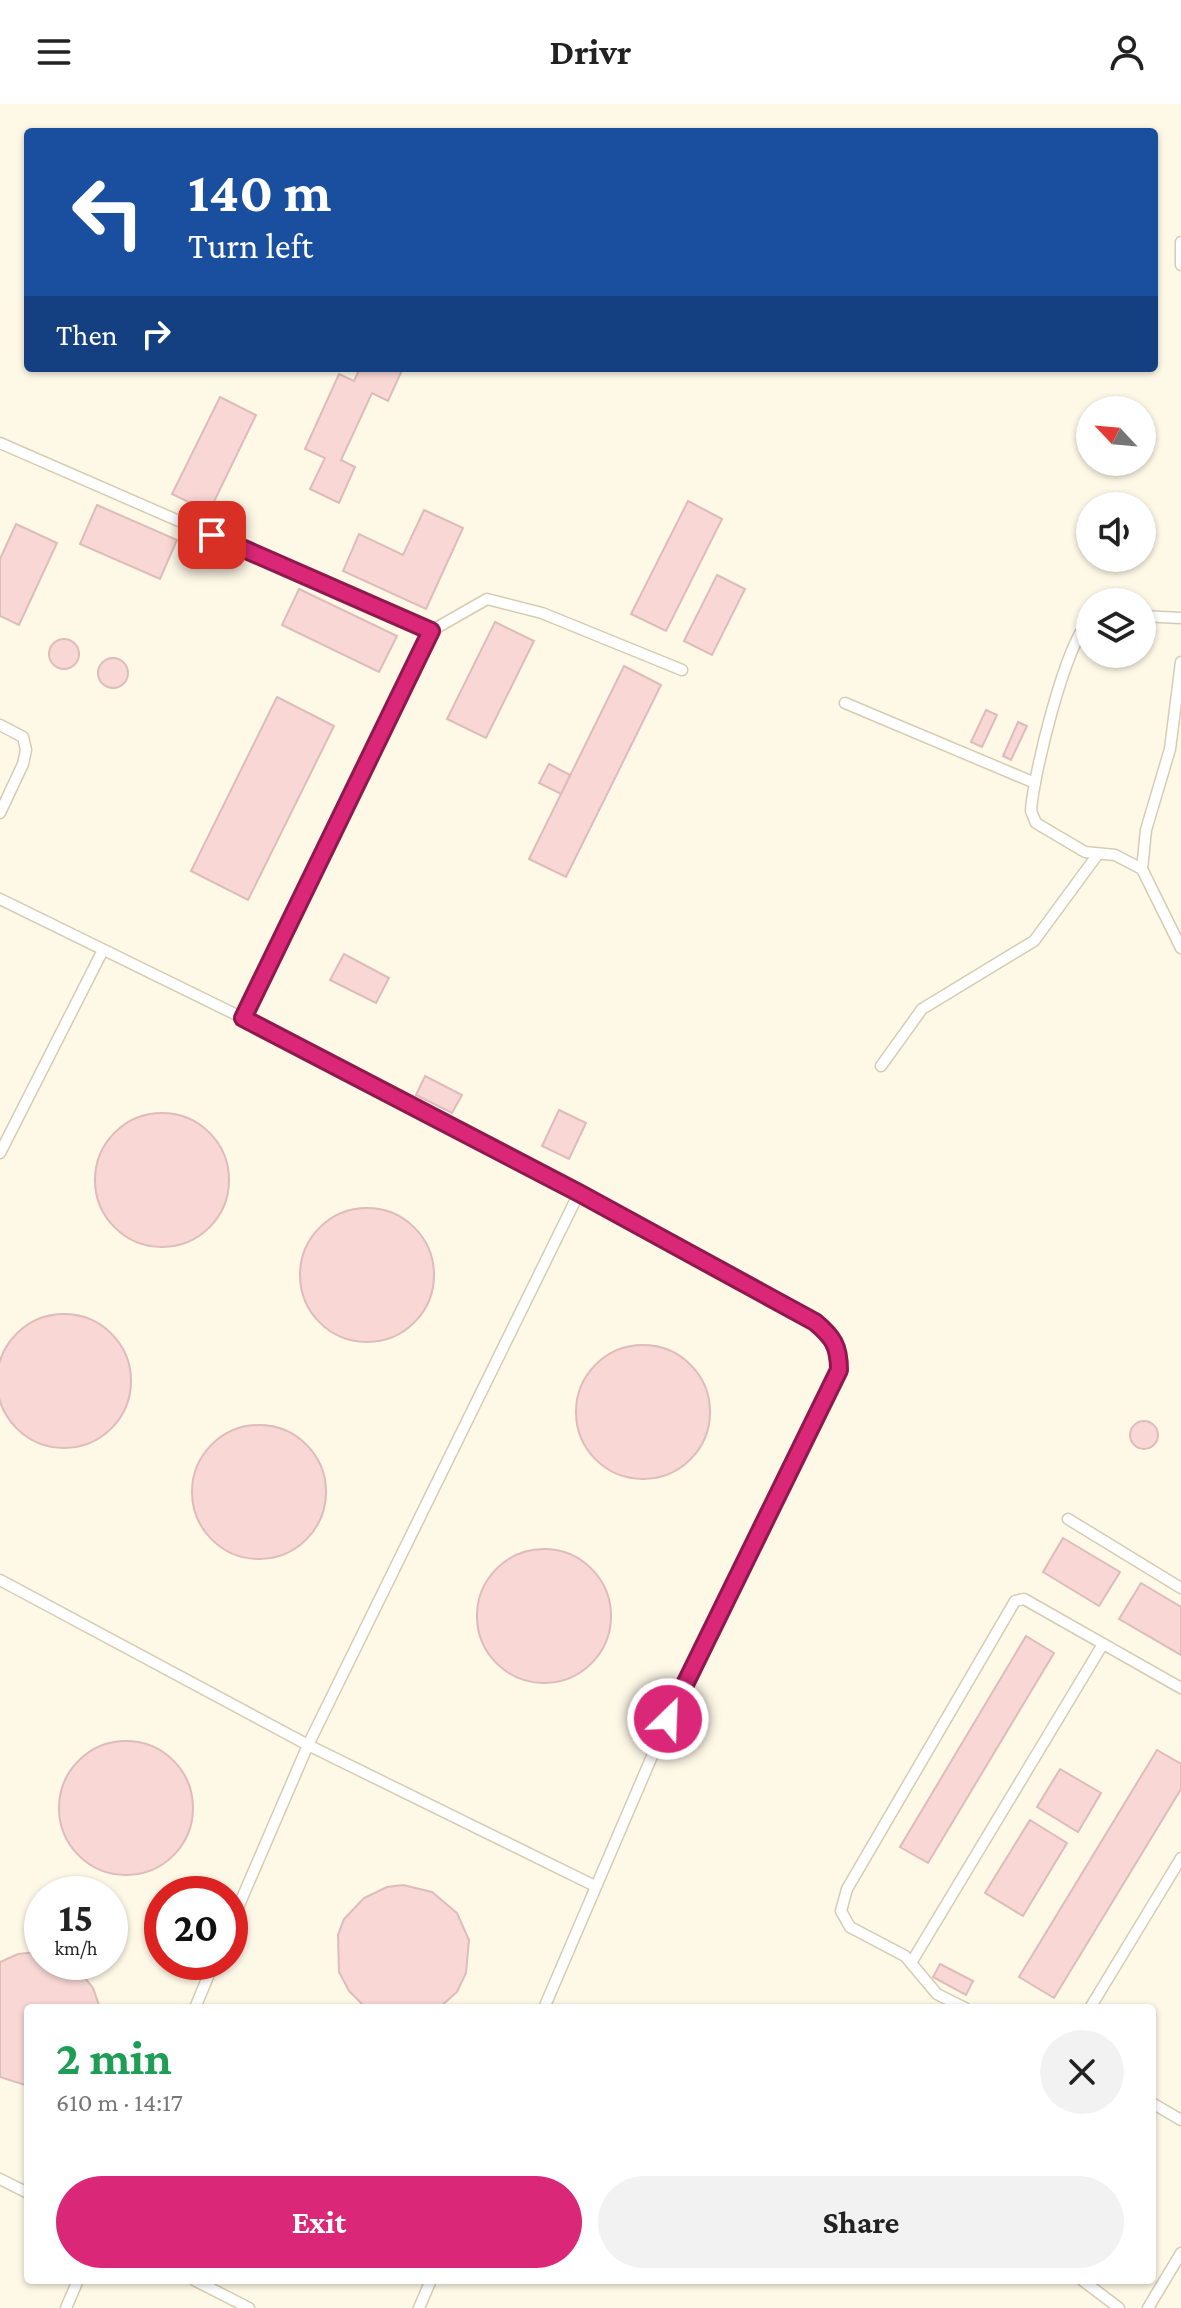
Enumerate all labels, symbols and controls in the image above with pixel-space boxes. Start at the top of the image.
icon: menu [32,30,76,74]
icon: person [1105,30,1149,74]
text: Drivr [550,32,631,72]
icon: left [56,160,160,264]
text: 140 m [188,161,331,223]
text: Turn left [188,226,313,266]
icon: right [134,312,178,356]
text: Then [56,318,118,351]
north arrow [1076,396,1156,476]
map controls [1076,396,1156,668]
button: sound [1076,492,1156,572]
pin [178,501,246,569]
icon: arrive [190,513,234,557]
button: layers [1076,588,1156,668]
position arrow [626,1677,710,1761]
speed limit sign: 20 [144,1876,248,1980]
text: 15 [59,1895,93,1940]
text: km/h [54,1937,98,1959]
button: close [1040,2030,1124,2114]
text: 2 min [56,2031,172,2084]
text: 610 m · 14:17 [56,2088,183,2117]
button: Exit [56,2176,582,2268]
button: Share [598,2176,1124,2268]

